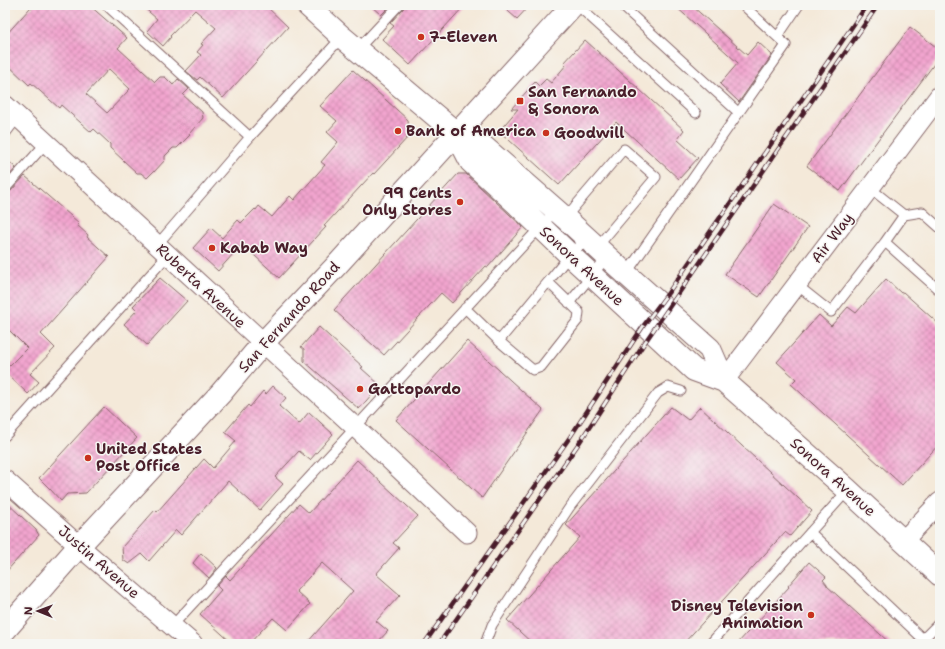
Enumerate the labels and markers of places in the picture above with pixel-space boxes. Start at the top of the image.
place label: 7-Eleven [429,27,498,47]
marker: 7-Eleven [416,32,426,42]
place label: San Fernando & Sonora [528,82,637,119]
marker: San Fernando & Sonora [515,96,525,106]
place label: Bank of America [406,121,536,141]
place label: Goodwill [554,123,624,143]
marker: Bank of America [393,126,403,136]
marker: Goodwill [541,128,551,138]
place label: 99 Cents Only Stores [362,183,452,220]
marker: 99 Cents Only Stores [455,197,465,207]
place label: Kabab Way [220,238,308,258]
marker: Kabab Way [207,243,217,253]
place label: Gattopardo [368,379,461,399]
marker: Gattopardo [355,384,365,394]
place label: United States Post Office [96,439,202,476]
marker: United States Post Office [83,453,93,463]
place label: Disney Television Animation [671,596,803,633]
marker: Disney Television Animation [806,610,816,620]

